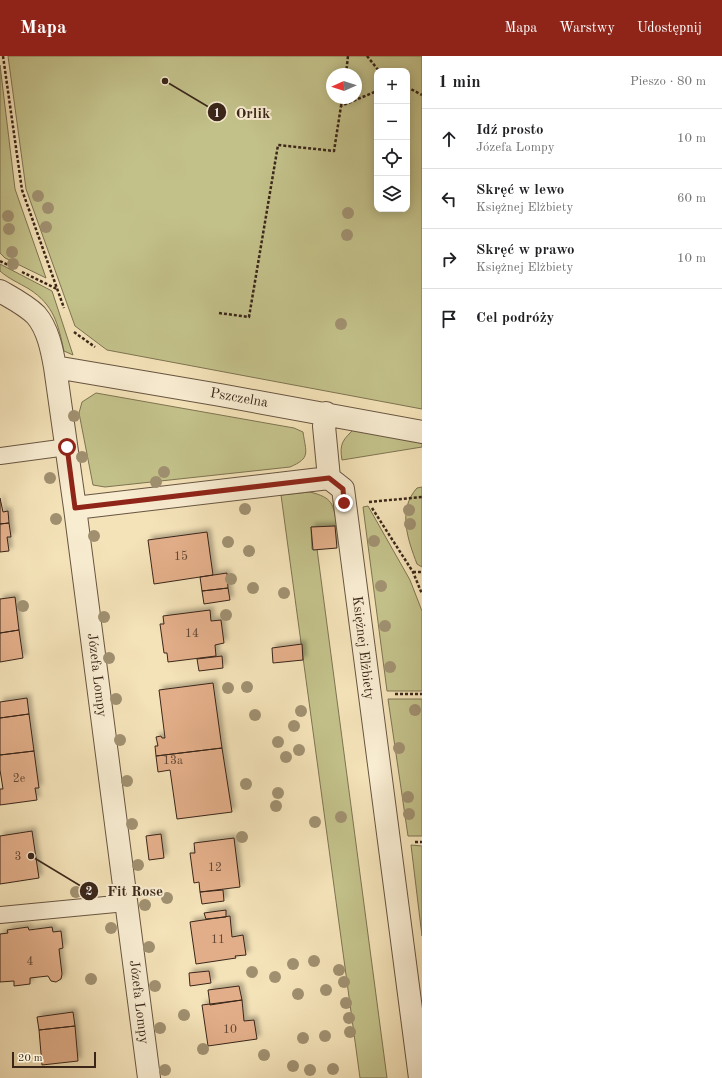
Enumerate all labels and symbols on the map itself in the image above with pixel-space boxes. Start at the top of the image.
north arrow [326,68,362,104]
callout: Orlik [207,99,278,126]
text: Orlik [236,107,271,122]
text: 1 [214,108,220,120]
street label: Pszczelna [209,386,269,410]
route start [58,438,76,456]
route end [335,494,353,512]
house number: 15 [174,550,188,563]
street label: Księżnej Elżbiety [350,595,376,701]
house number: 14 [185,628,199,640]
street label: Józefa Lompy [85,632,109,718]
house number: 13a [163,755,183,767]
house number: 2e [13,773,26,785]
house number: 3 [15,851,21,863]
house number: 12 [208,862,222,874]
callout: Fit Rose [79,878,171,905]
text: Fit Rose [107,885,163,900]
text: 2 [86,886,93,898]
house number: 11 [211,934,225,946]
house number: 4 [27,956,34,968]
street label: Józefa Lompy [127,959,151,1045]
house number: 10 [223,1024,237,1036]
scale bar [12,1050,96,1069]

